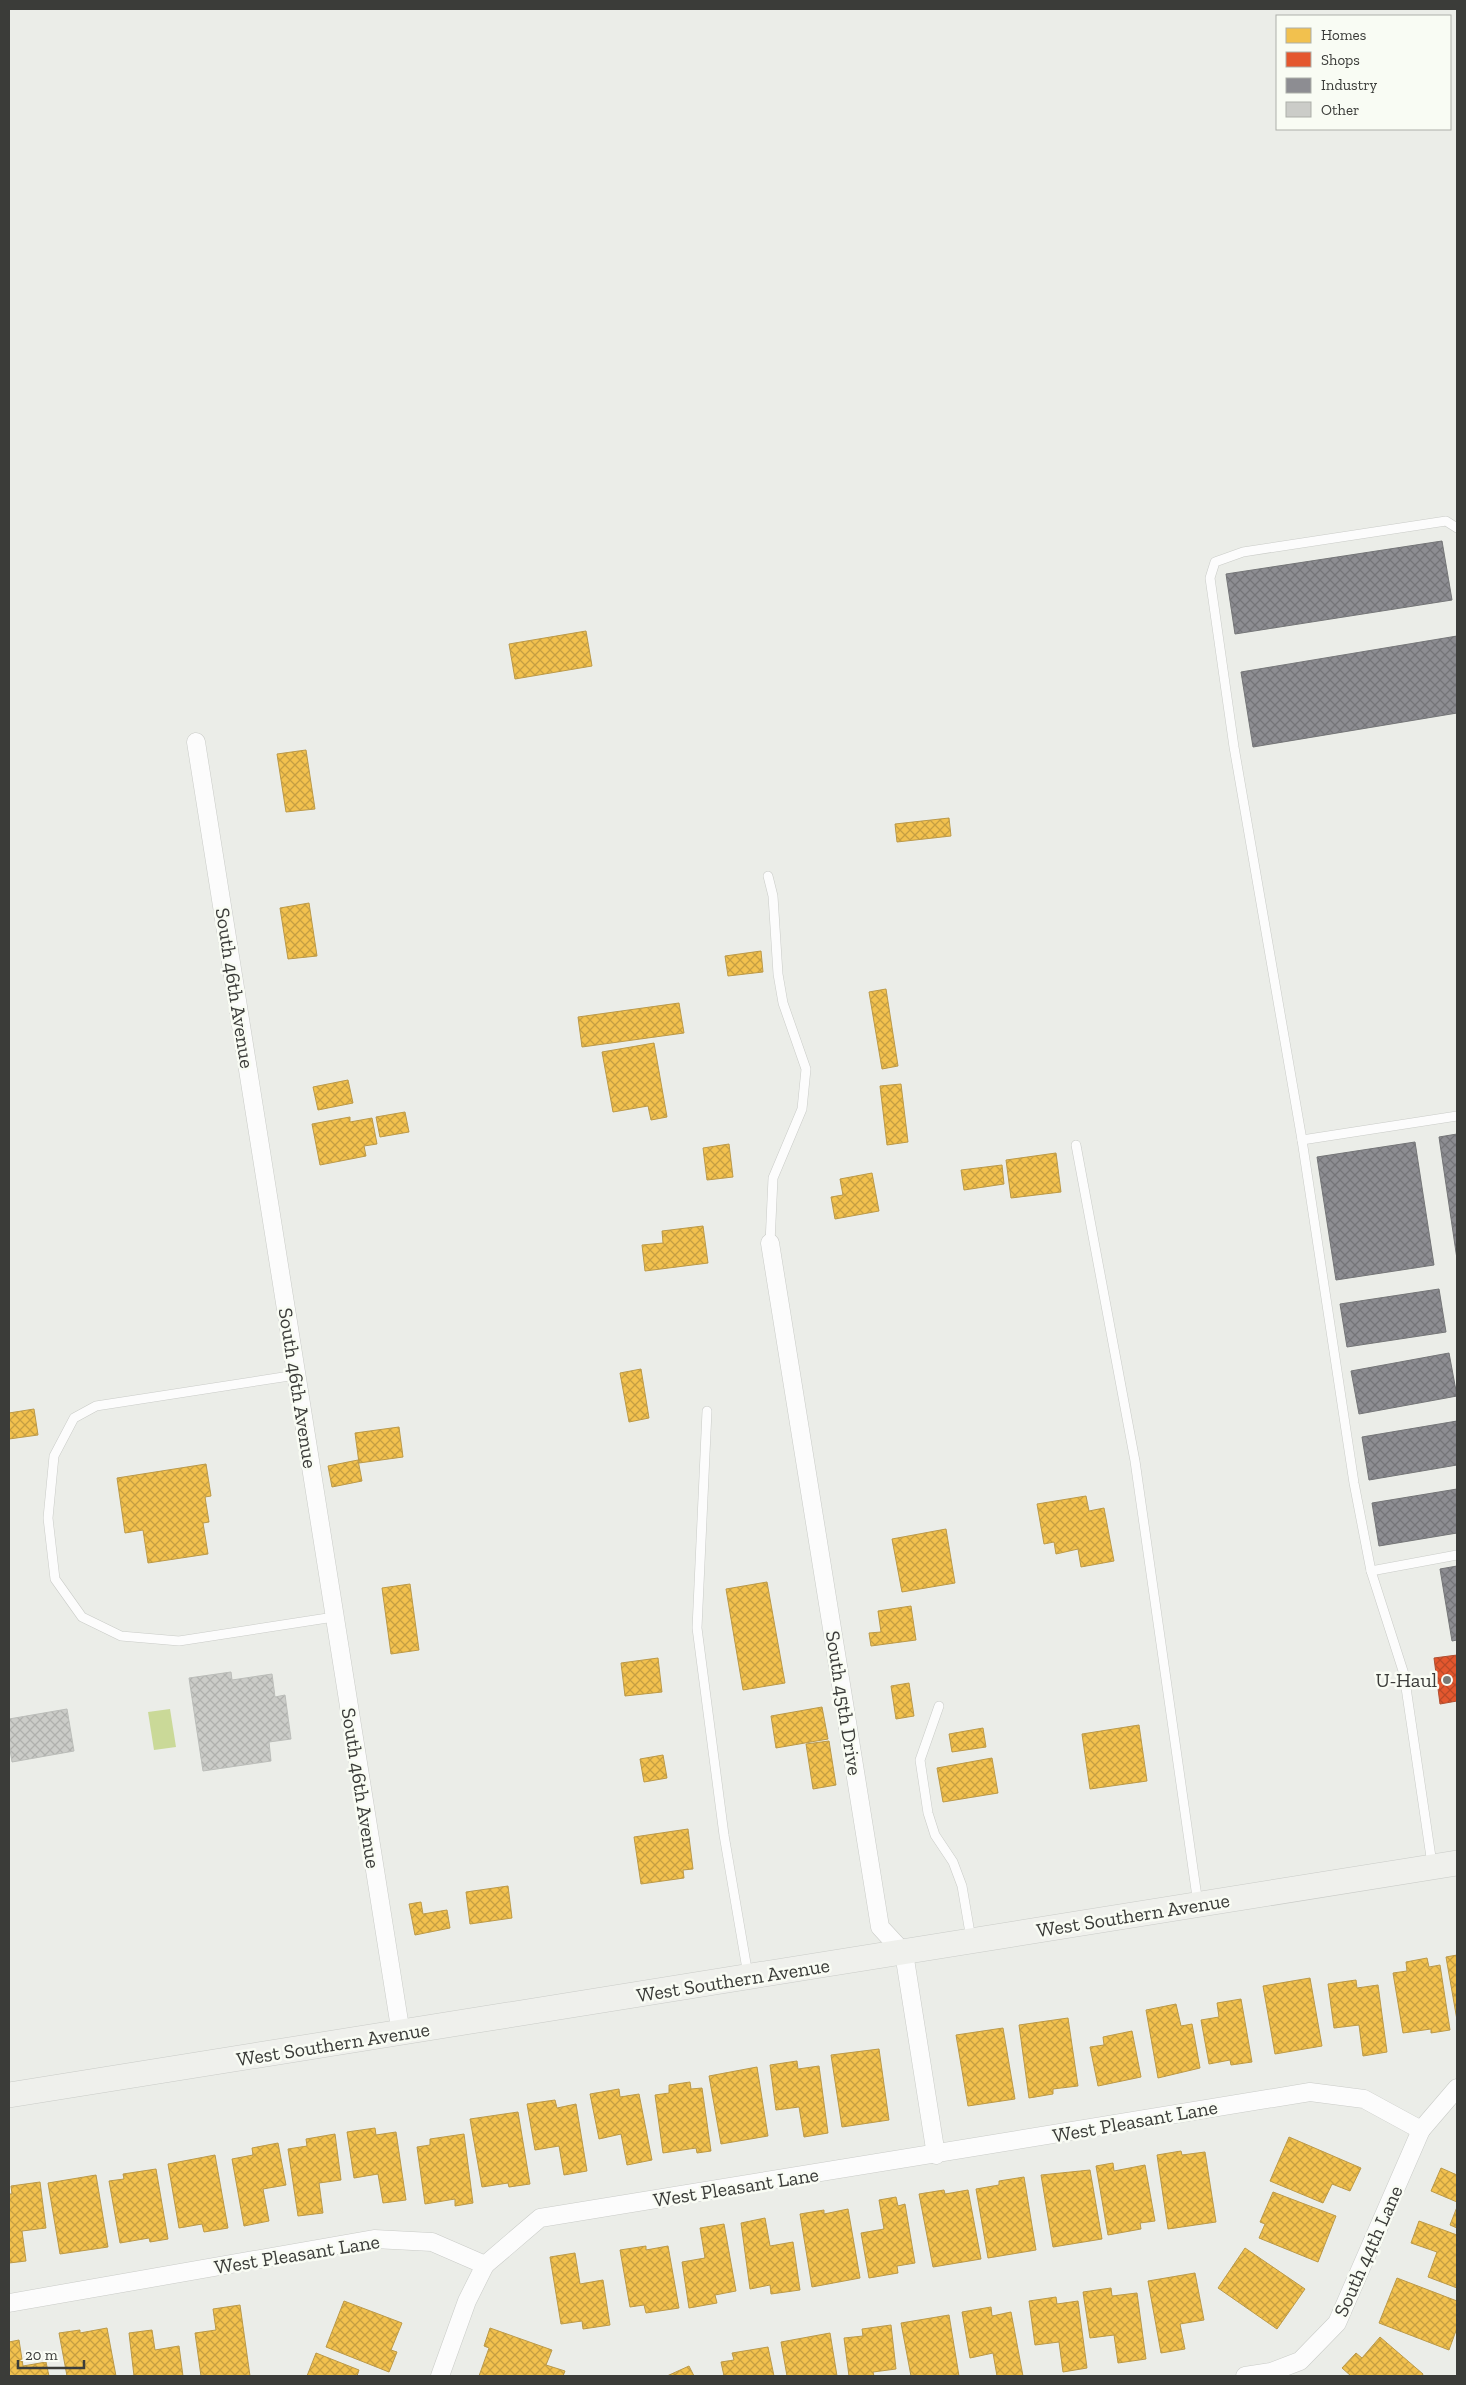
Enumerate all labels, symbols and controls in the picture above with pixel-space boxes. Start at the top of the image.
legend [1276,15,1451,130]
text: Homes [1321,26,1366,44]
text: Shops [1321,51,1360,69]
text: Industry [1321,76,1378,94]
text: Other [1321,101,1359,119]
street label: South 46th Avenue [210,906,260,1070]
street label: South 46th Avenue [273,1306,323,1470]
street label: South 45th Drive [821,1629,867,1777]
place label: U-Haul [1375,1668,1437,1692]
marker: U-Haul [1441,1674,1453,1686]
street label: South 46th Avenue [336,1706,386,1870]
street label: West Southern Avenue [1035,1888,1231,1942]
street label: West Southern Avenue [635,1953,831,2007]
street label: West Southern Avenue [235,2017,431,2071]
street label: West Pleasant Lane [1051,2095,1219,2147]
street label: West Pleasant Lane [652,2162,820,2212]
street label: South 44th Lane [1328,2182,1408,2320]
street label: West Pleasant Lane [213,2229,381,2279]
scale bar [18,2338,84,2370]
text: 20 m [25,2346,58,2364]

